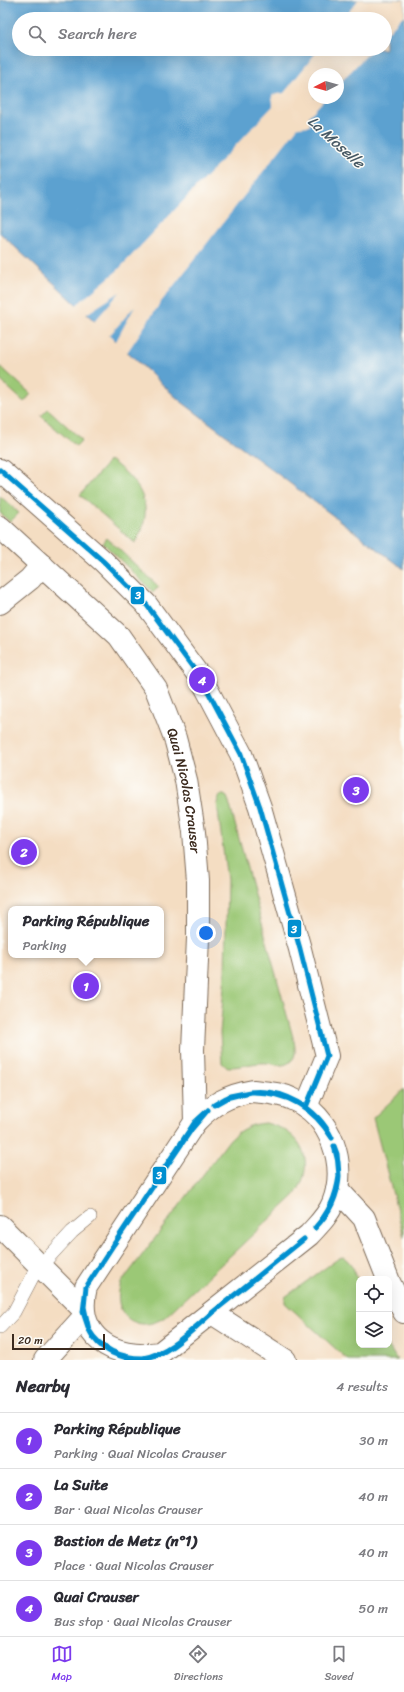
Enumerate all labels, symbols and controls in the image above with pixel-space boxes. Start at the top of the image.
search box [12,12,392,56]
text: Search here [58,21,137,47]
icon: search [26,23,48,45]
north arrow [308,68,344,104]
water label: La Moselle [302,109,371,176]
line badge: 3 [130,586,145,605]
text: 3 [134,586,142,605]
pin: 4 [189,665,215,695]
street label: Quai Nicolas Crauser [159,724,208,855]
pin: 3 [343,775,369,805]
pin: 2 [11,837,37,867]
popup [8,906,164,958]
text: Parking République [23,908,149,934]
line badge: 3 [287,919,302,938]
text: 3 [290,920,298,939]
your location [196,923,216,943]
text: Parking [23,934,66,957]
pin: 1 [73,971,99,1001]
line badge: 3 [152,1166,167,1185]
text: 3 [155,1166,163,1185]
map controls [356,1276,392,1348]
button: locate [356,1276,392,1312]
button: layers [356,1312,392,1348]
text: 20 m [18,1331,43,1350]
scale bar [12,1332,105,1351]
text: Nearby [16,1371,70,1401]
text: 4 results [336,1375,388,1398]
text: Parking République [54,1416,181,1442]
text: 1 [26,1429,32,1452]
text: 30 m [359,1429,388,1452]
text: Parking · Quai Nicolas Crauser [54,1442,226,1465]
text: La Suite [54,1472,108,1498]
text: 2 [25,1485,33,1508]
text: 40 m [358,1485,388,1508]
text: Bar · Quai Nicolas Crauser [54,1498,202,1521]
text: Bastion de Metz (n°1) [54,1528,197,1554]
text: 3 [25,1541,33,1564]
text: 40 m [358,1541,388,1564]
text: Place · Quai Nicolas Crauser [54,1554,214,1577]
text: Quai Crauser [54,1584,139,1610]
text: 4 [25,1597,33,1620]
text: 50 m [358,1597,388,1620]
text: Bus stop · Quai Nicolas Crauser [54,1610,232,1633]
tab: Map [51,1643,73,1686]
tab: Directions [174,1643,223,1686]
tab: Saved [324,1643,353,1686]

